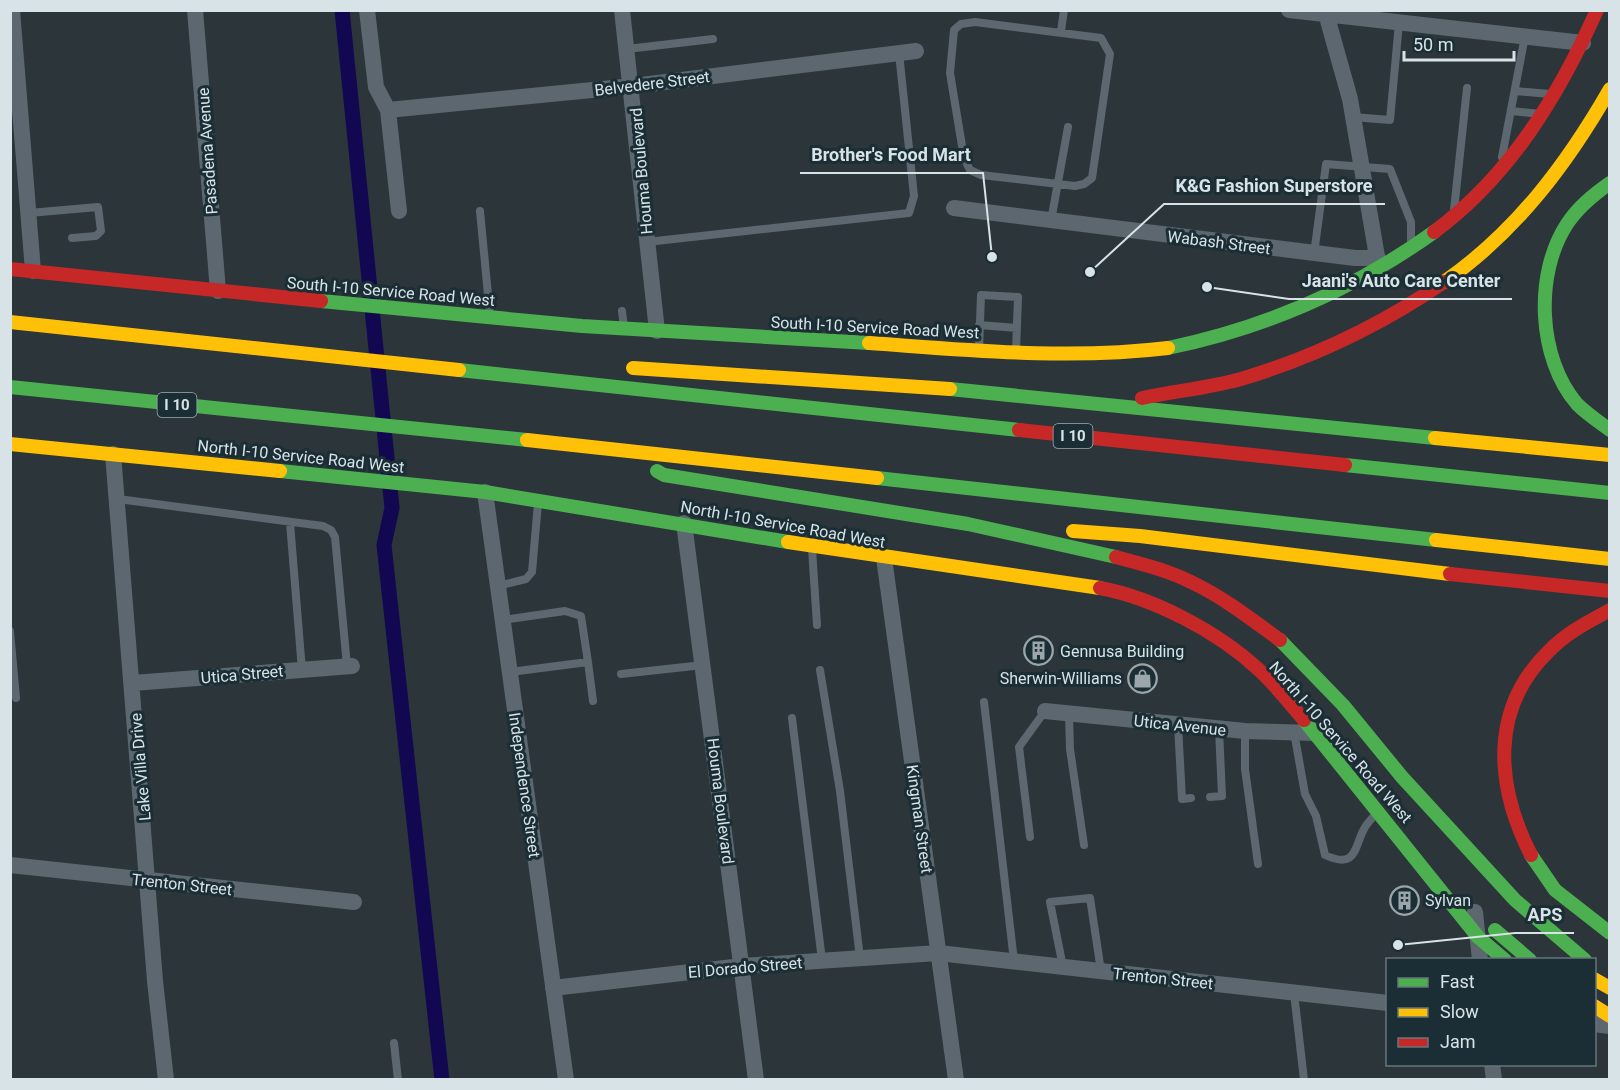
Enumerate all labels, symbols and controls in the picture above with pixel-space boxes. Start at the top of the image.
scale bar [1404,24,1514,62]
text: 50 m [1413,34,1453,55]
street label: Belvedere Street [593,67,711,100]
street label: Pasadena Avenue [194,87,221,215]
street label: Houma Boulevard [627,107,656,235]
callout: Brother's Food Mart [800,137,983,173]
text: Brother's Food Mart [811,144,971,165]
callout: K&G Fashion Superstore [1164,168,1385,204]
text: K&G Fashion Superstore [1175,175,1373,196]
street label: Wabash Street [1166,227,1271,258]
callout: Jaani's Auto Care Center [1289,263,1512,299]
text: Jaani's Auto Care Center [1302,270,1501,291]
street label: South I-10 Service Road West [286,273,496,310]
street label: South I-10 Service Road West [770,313,980,342]
road number: I 10 [158,393,196,417]
road number: I 10 [1054,424,1092,448]
street label: North I-10 Service Road West [197,436,405,477]
street label: North I-10 Service Road West [679,497,887,552]
building icon: Gennusa Building [1023,635,1055,667]
place label: Gennusa Building [1060,642,1184,661]
street label: North I-10 Service Road West [1265,658,1416,827]
street label: Utica Street [200,661,284,688]
shop icon: Sherwin-Williams [1127,662,1159,694]
place label: Sherwin-Williams [1000,669,1122,688]
street label: Independence Street [505,711,544,859]
street label: Utica Avenue [1133,711,1227,740]
street label: Lake Villa Drive [126,712,155,822]
street label: Houma Boulevard [703,737,738,865]
street label: Kingman Street [902,764,937,875]
street label: Trenton Street [131,870,233,899]
building icon: Sylvan [1388,884,1420,916]
place label: Sylvan [1425,891,1471,910]
callout: APS [1515,897,1574,933]
text: APS [1528,904,1562,925]
street label: El Dorado Street [687,953,803,982]
legend [1386,958,1596,1066]
street label: Trenton Street [1112,964,1214,993]
text: Fast [1440,971,1475,992]
text: Slow [1440,1001,1479,1022]
text: Jam [1440,1031,1476,1052]

